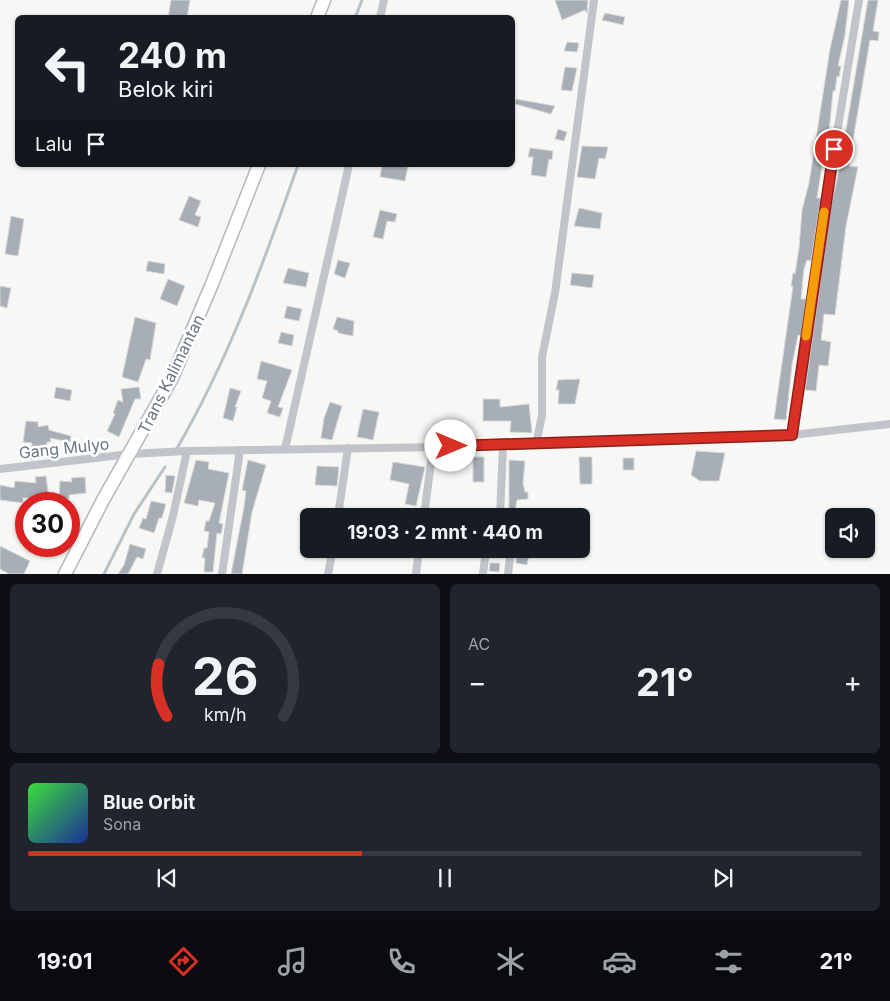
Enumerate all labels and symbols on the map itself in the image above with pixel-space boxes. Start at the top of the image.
pin [813,128,855,170]
street label: Trans Kalimantan [133,311,209,437]
position arrow [424,419,476,471]
street label: Gang Mulyo [18,433,110,463]
speed limit sign: 30 [15,492,80,557]

